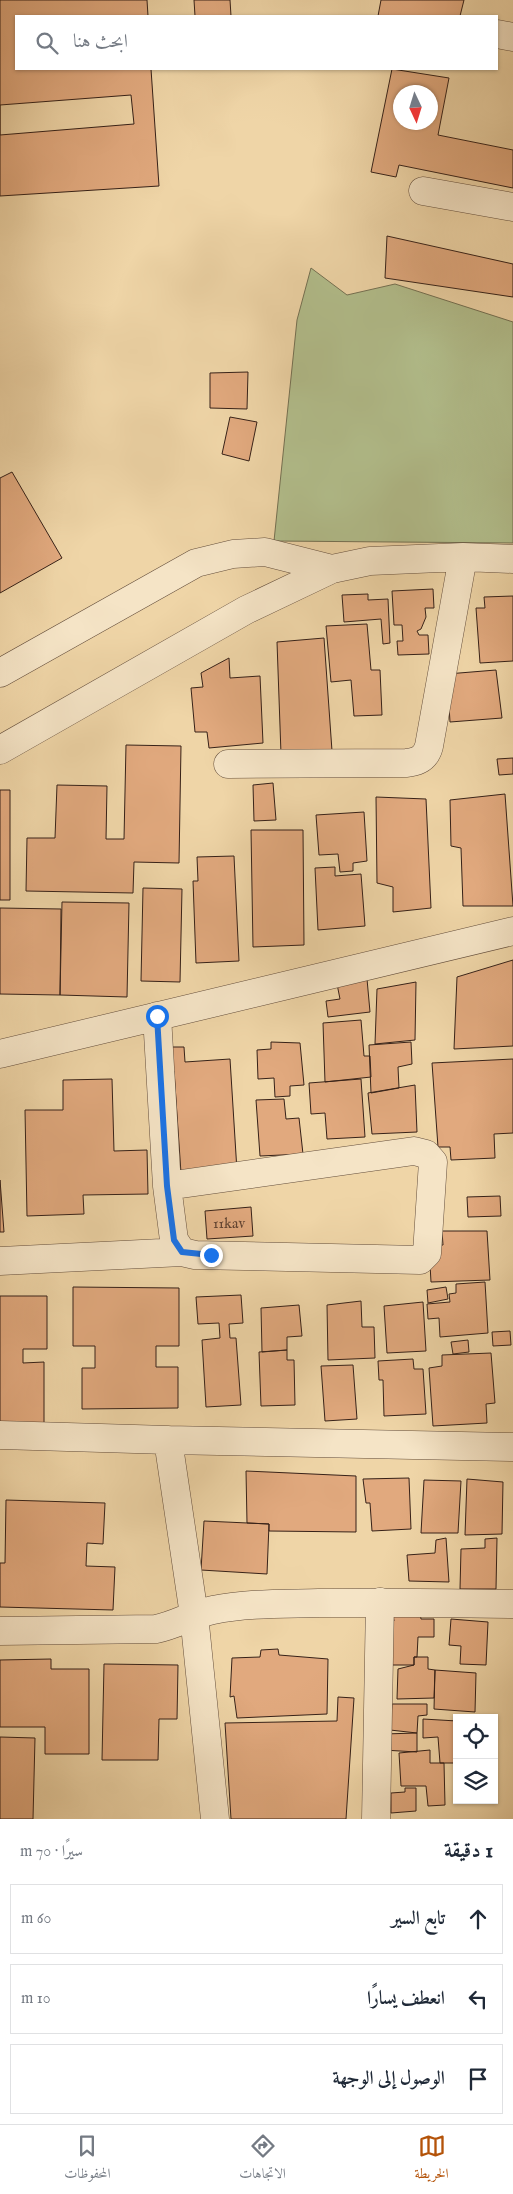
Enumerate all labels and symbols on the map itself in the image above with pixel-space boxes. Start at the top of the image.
north arrow [393,85,438,130]
route start [146,1005,169,1028]
house number: 11kav [213,1214,245,1233]
route end [200,1244,223,1267]

